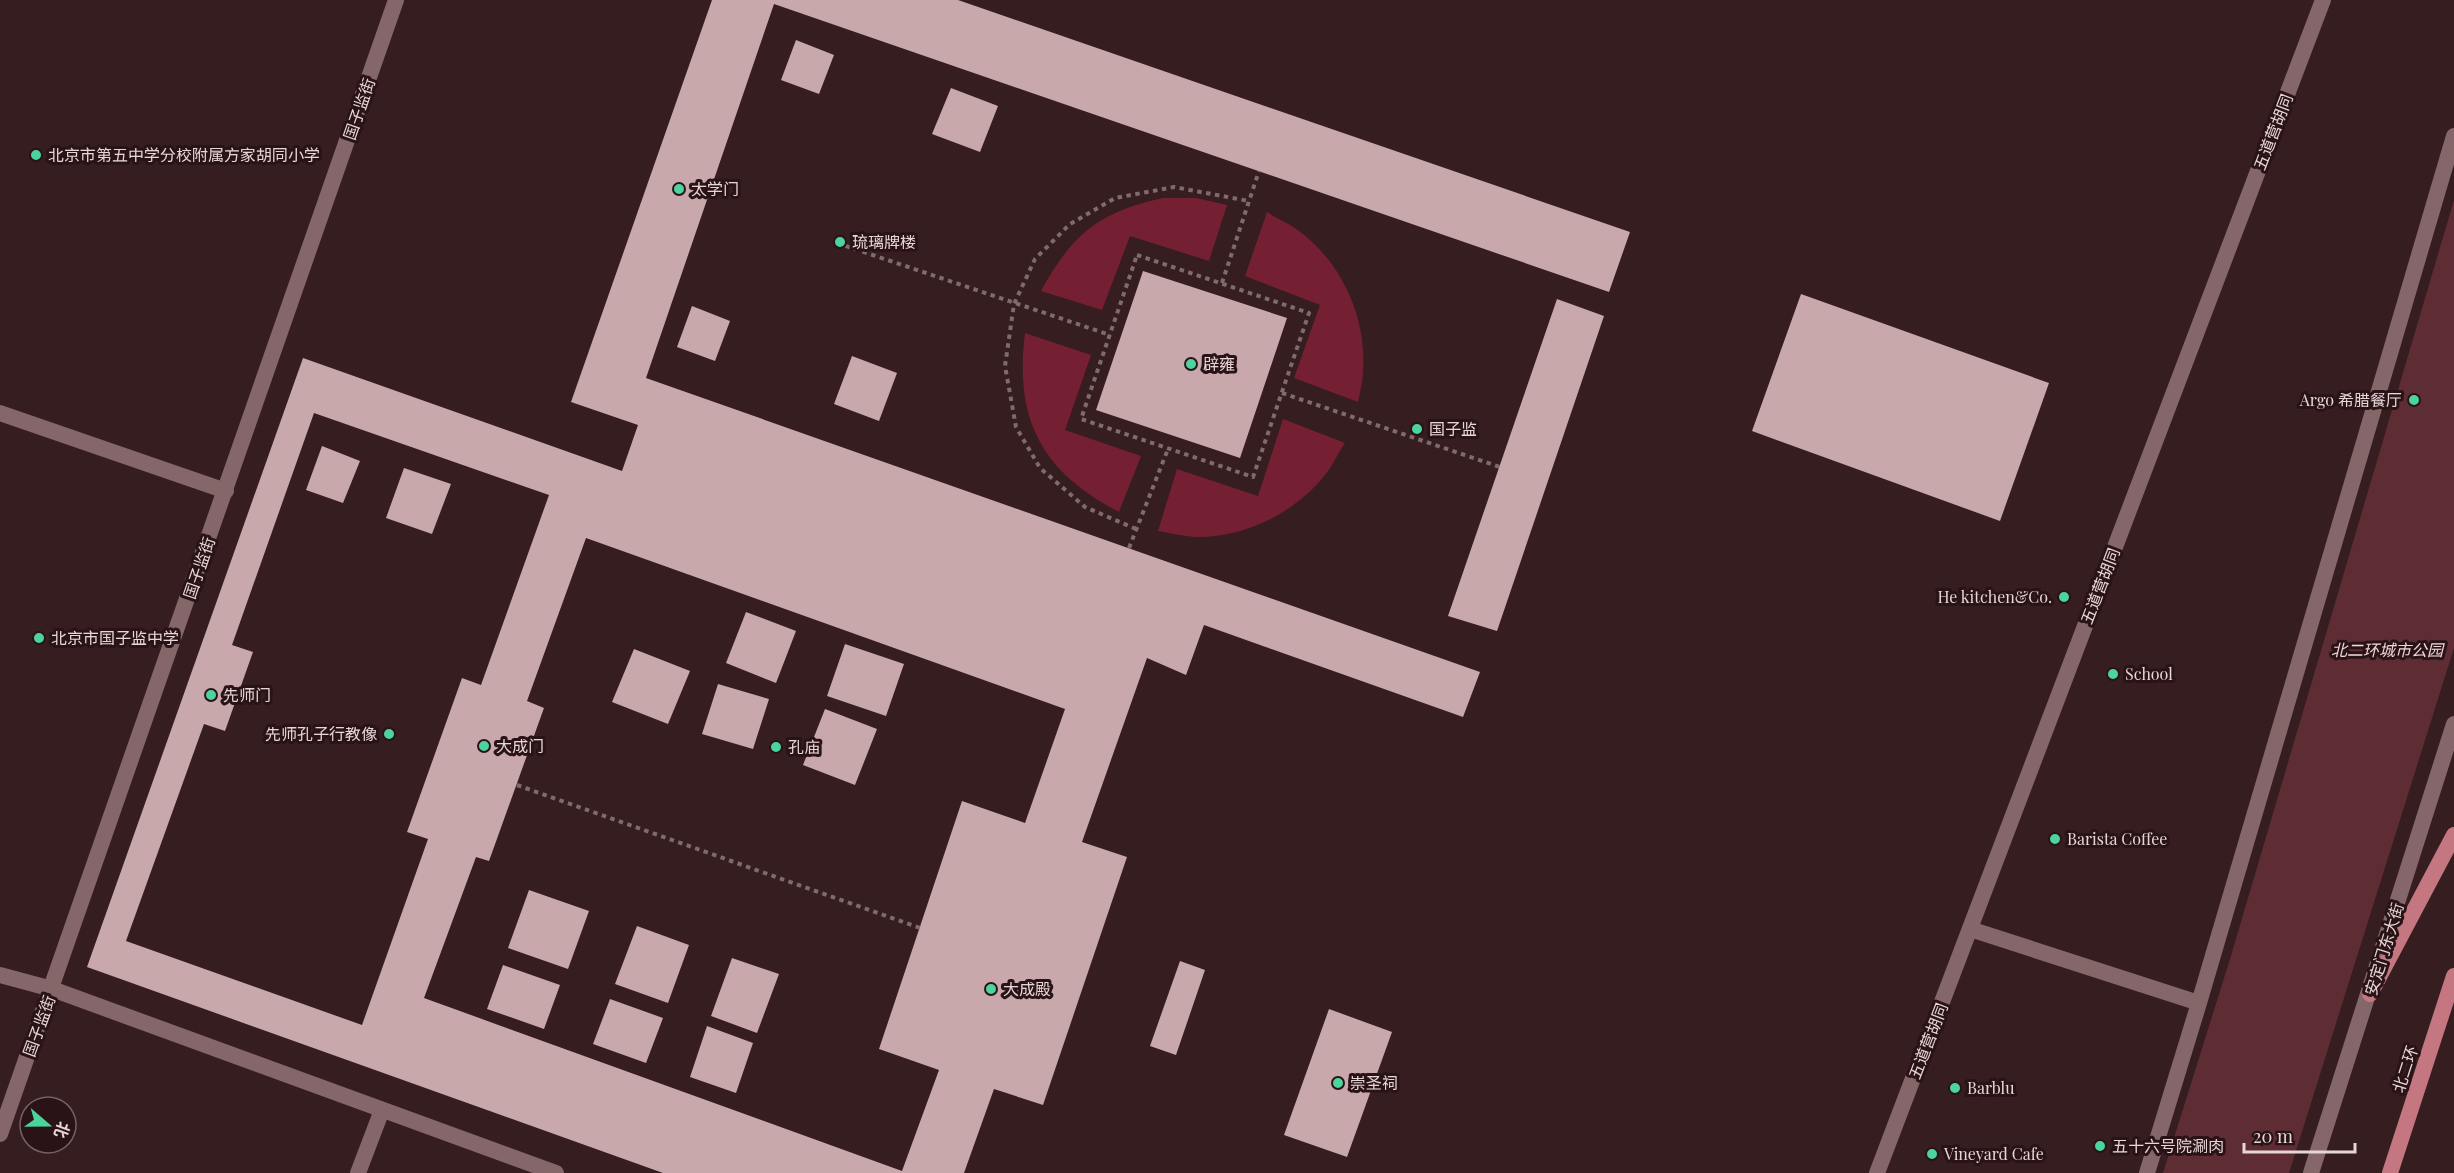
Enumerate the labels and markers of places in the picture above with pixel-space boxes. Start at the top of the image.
place label: 北京市第五中学分校附属方家胡同小学 [48,144,320,165]
marker: 北京市第五中学分校附属方家胡同小学 [29,148,43,162]
place label: 太学门 [691,178,739,199]
marker: 太学门 [672,182,686,196]
place label: 琉璃牌楼 [852,231,916,252]
marker: 琉璃牌楼 [833,235,847,249]
place label: 辟雍 [1203,353,1235,374]
marker: 辟雍 [1184,357,1198,371]
place label: Argo 希腊餐厅 [2299,389,2402,410]
marker: Argo 希腊餐厅 [2407,393,2421,407]
place label: 国子监 [1429,418,1477,439]
marker: 国子监 [1410,422,1424,436]
place label: He kitchen&Co. [1937,586,2052,607]
marker: He kitchen&Co. [2057,590,2071,604]
place label: 北京市国子监中学 [51,627,179,648]
marker: 北京市国子监中学 [32,631,46,645]
place label: School [2125,663,2173,684]
marker: School [2106,667,2120,681]
place label: 先师门 [223,684,271,705]
marker: 先师门 [204,688,218,702]
place label: 先师孔子行教像 [265,723,377,744]
marker: 先师孔子行教像 [382,727,396,741]
place label: 大成门 [496,735,544,756]
place label: 孔庙 [788,736,820,757]
marker: 大成门 [477,739,491,753]
marker: 孔庙 [769,740,783,754]
place label: Barista Coffee [2067,828,2167,849]
marker: Barista Coffee [2048,832,2062,846]
place label: 大成殿 [1003,978,1051,999]
marker: 大成殿 [984,982,998,996]
place label: 崇圣祠 [1350,1072,1398,1093]
marker: 崇圣祠 [1331,1076,1345,1090]
place label: Barblu [1967,1077,2014,1098]
marker: Barblu [1948,1081,1962,1095]
place label: 五十六号院涮肉 [2112,1135,2224,1156]
marker: 五十六号院涮肉 [2093,1139,2107,1153]
place label: Vineyard Cafe [1943,1143,2044,1164]
marker: Vineyard Cafe [1925,1147,1939,1161]

